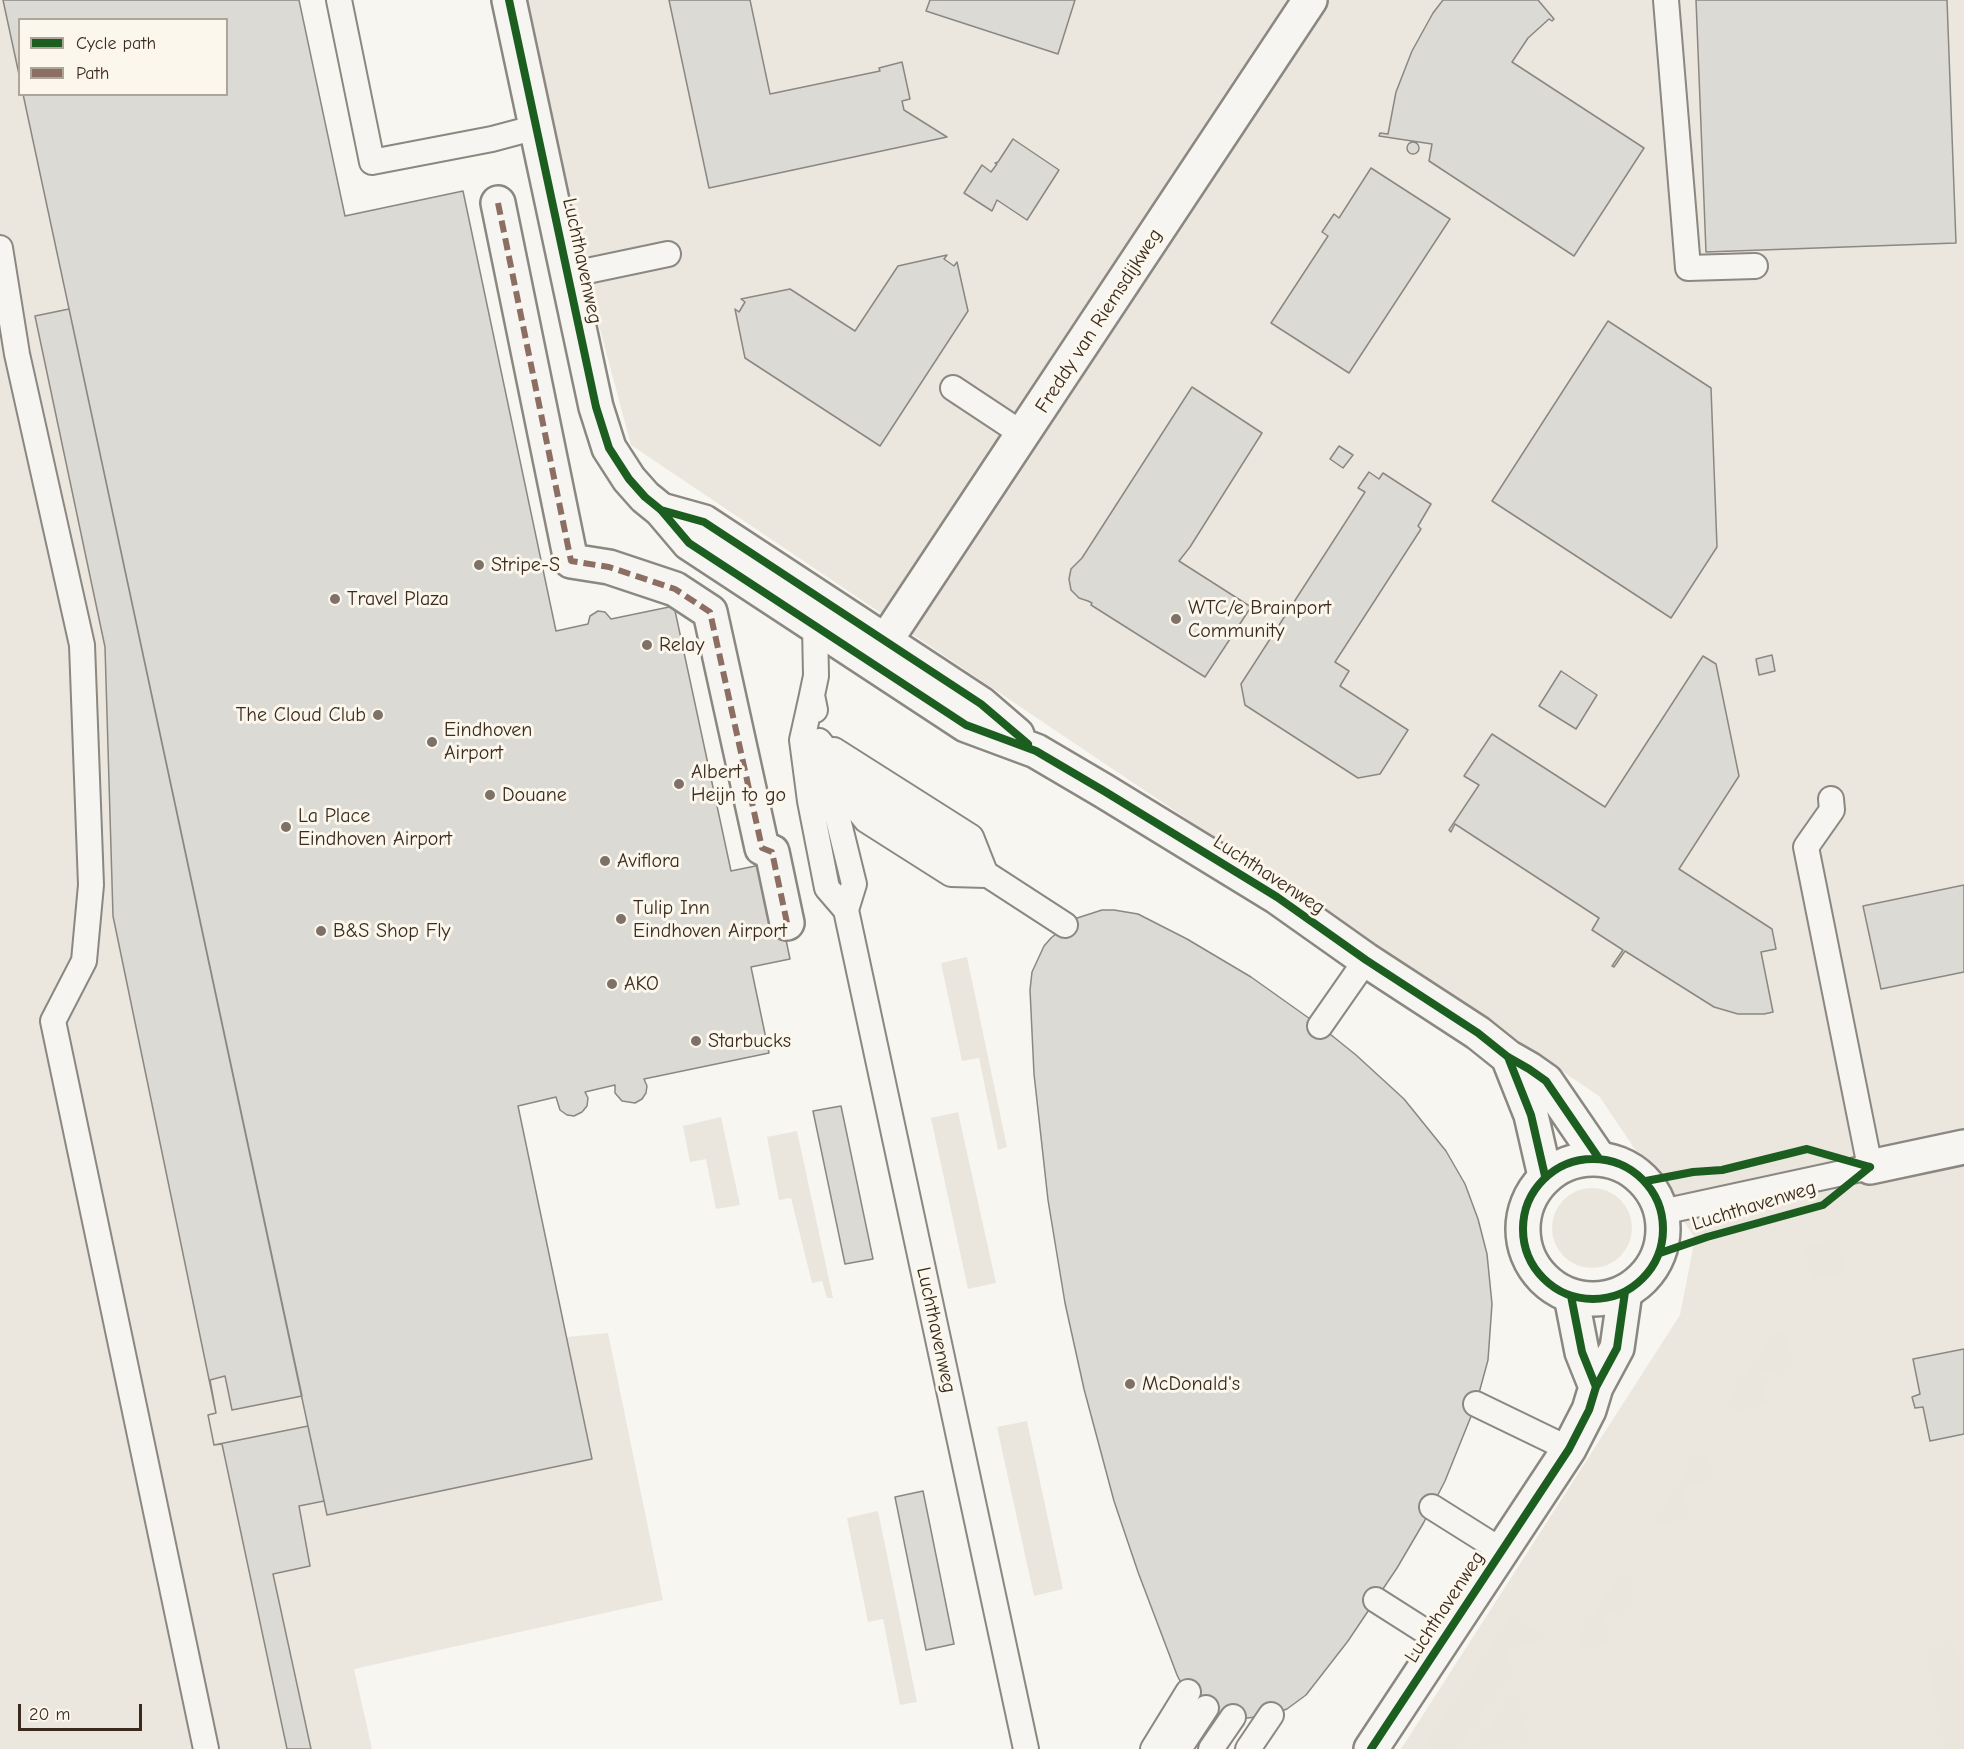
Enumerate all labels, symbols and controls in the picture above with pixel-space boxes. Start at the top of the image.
legend [18,18,228,96]
text: Cycle path [76,33,156,54]
text: Path [76,63,109,84]
street label: Luchthavenweg [557,196,607,326]
street label: Freddy van Riemsdijkweg [1030,224,1168,418]
place label: Stripe-S [491,553,560,577]
marker: Stripe-S [472,558,486,572]
place label: Travel Plaza [347,587,449,611]
marker: Travel Plaza [328,592,342,606]
place label: WTC/e Brainport Community [1188,596,1331,643]
marker: WTC/e Brainport Community [1169,612,1183,626]
place label: Relay [659,633,704,657]
marker: Relay [640,638,654,652]
place label: The Cloud Club [236,703,366,727]
marker: The Cloud Club [371,708,385,722]
place label: Eindhoven Airport [444,718,532,765]
marker: Eindhoven Airport [425,735,439,749]
place label: Albert Heijn to go [691,760,786,807]
marker: Albert Heijn to go [672,777,686,791]
place label: Douane [502,783,567,807]
marker: Douane [483,788,497,802]
place label: La Place Eindhoven Airport [298,804,452,851]
marker: La Place Eindhoven Airport [279,820,293,834]
street label: Luchthavenweg [1209,830,1329,920]
place label: Aviflora [617,849,680,873]
marker: Aviflora [598,854,612,868]
place label: Tulip Inn Eindhoven Airport [633,896,787,943]
marker: Tulip Inn Eindhoven Airport [614,912,628,926]
place label: B&S Shop Fly [333,919,450,943]
marker: B&S Shop Fly [314,924,328,938]
place label: AKO [624,972,659,996]
marker: AKO [605,977,619,991]
place label: Starbucks [708,1029,791,1053]
marker: Starbucks [689,1034,703,1048]
street label: Luchthavenweg [1689,1176,1819,1236]
street label: Luchthavenweg [911,1265,961,1395]
place label: McDonald's [1142,1372,1240,1396]
marker: McDonald's [1123,1377,1137,1391]
street label: Luchthavenweg [1400,1547,1490,1667]
scale bar [21,1692,146,1730]
text: 20 m [29,1704,70,1725]

